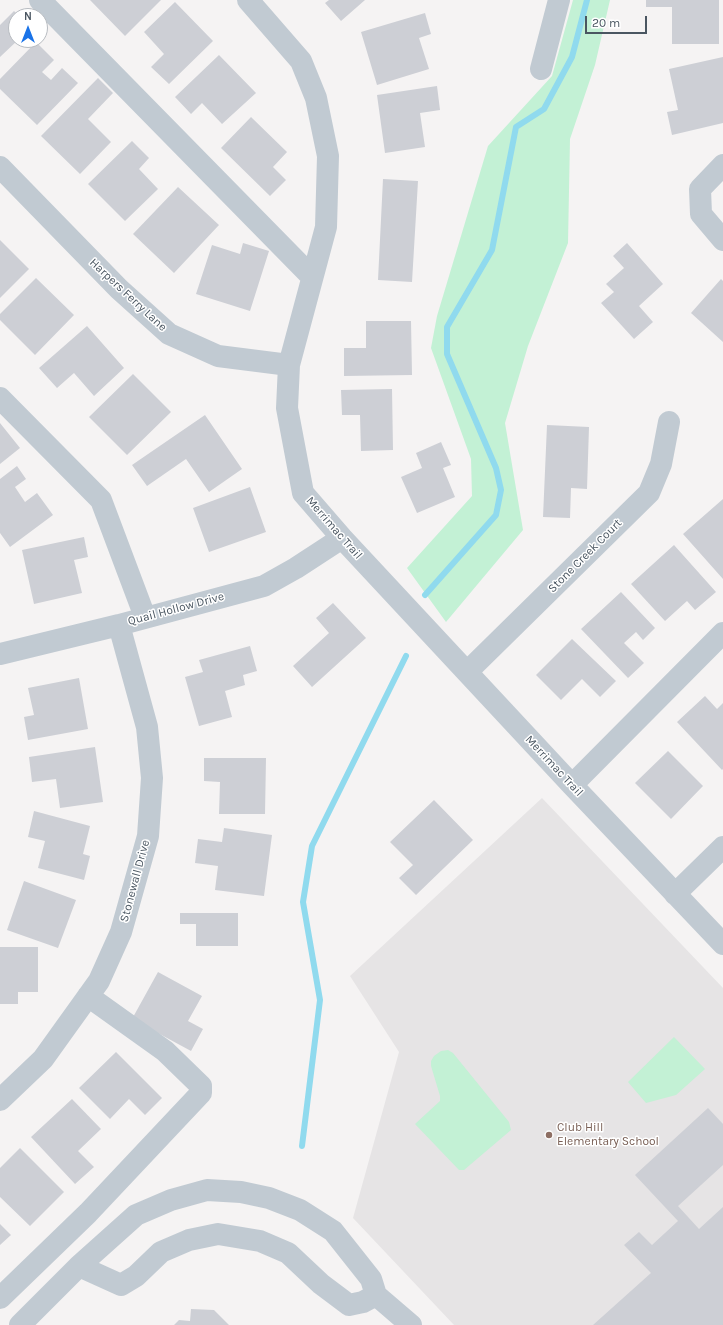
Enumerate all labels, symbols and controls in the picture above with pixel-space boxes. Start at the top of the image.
north arrow [8,8,48,48]
scale bar [587,8,649,34]
text: N [24,10,32,23]
text: 20 m [592,16,620,30]
street label: Harpers Ferry Lane [86,255,170,335]
street label: Merrimac Trail [303,494,365,562]
street label: Stone Creek Court [545,516,625,596]
street label: Quail Hollow Drive [126,589,226,629]
street label: Merrimac Trail [522,732,586,800]
street label: Stonewall Drive [117,838,153,924]
place label: Club Hill Elementary School [557,1121,659,1149]
marker: Club Hill Elementary School [544,1130,554,1140]

